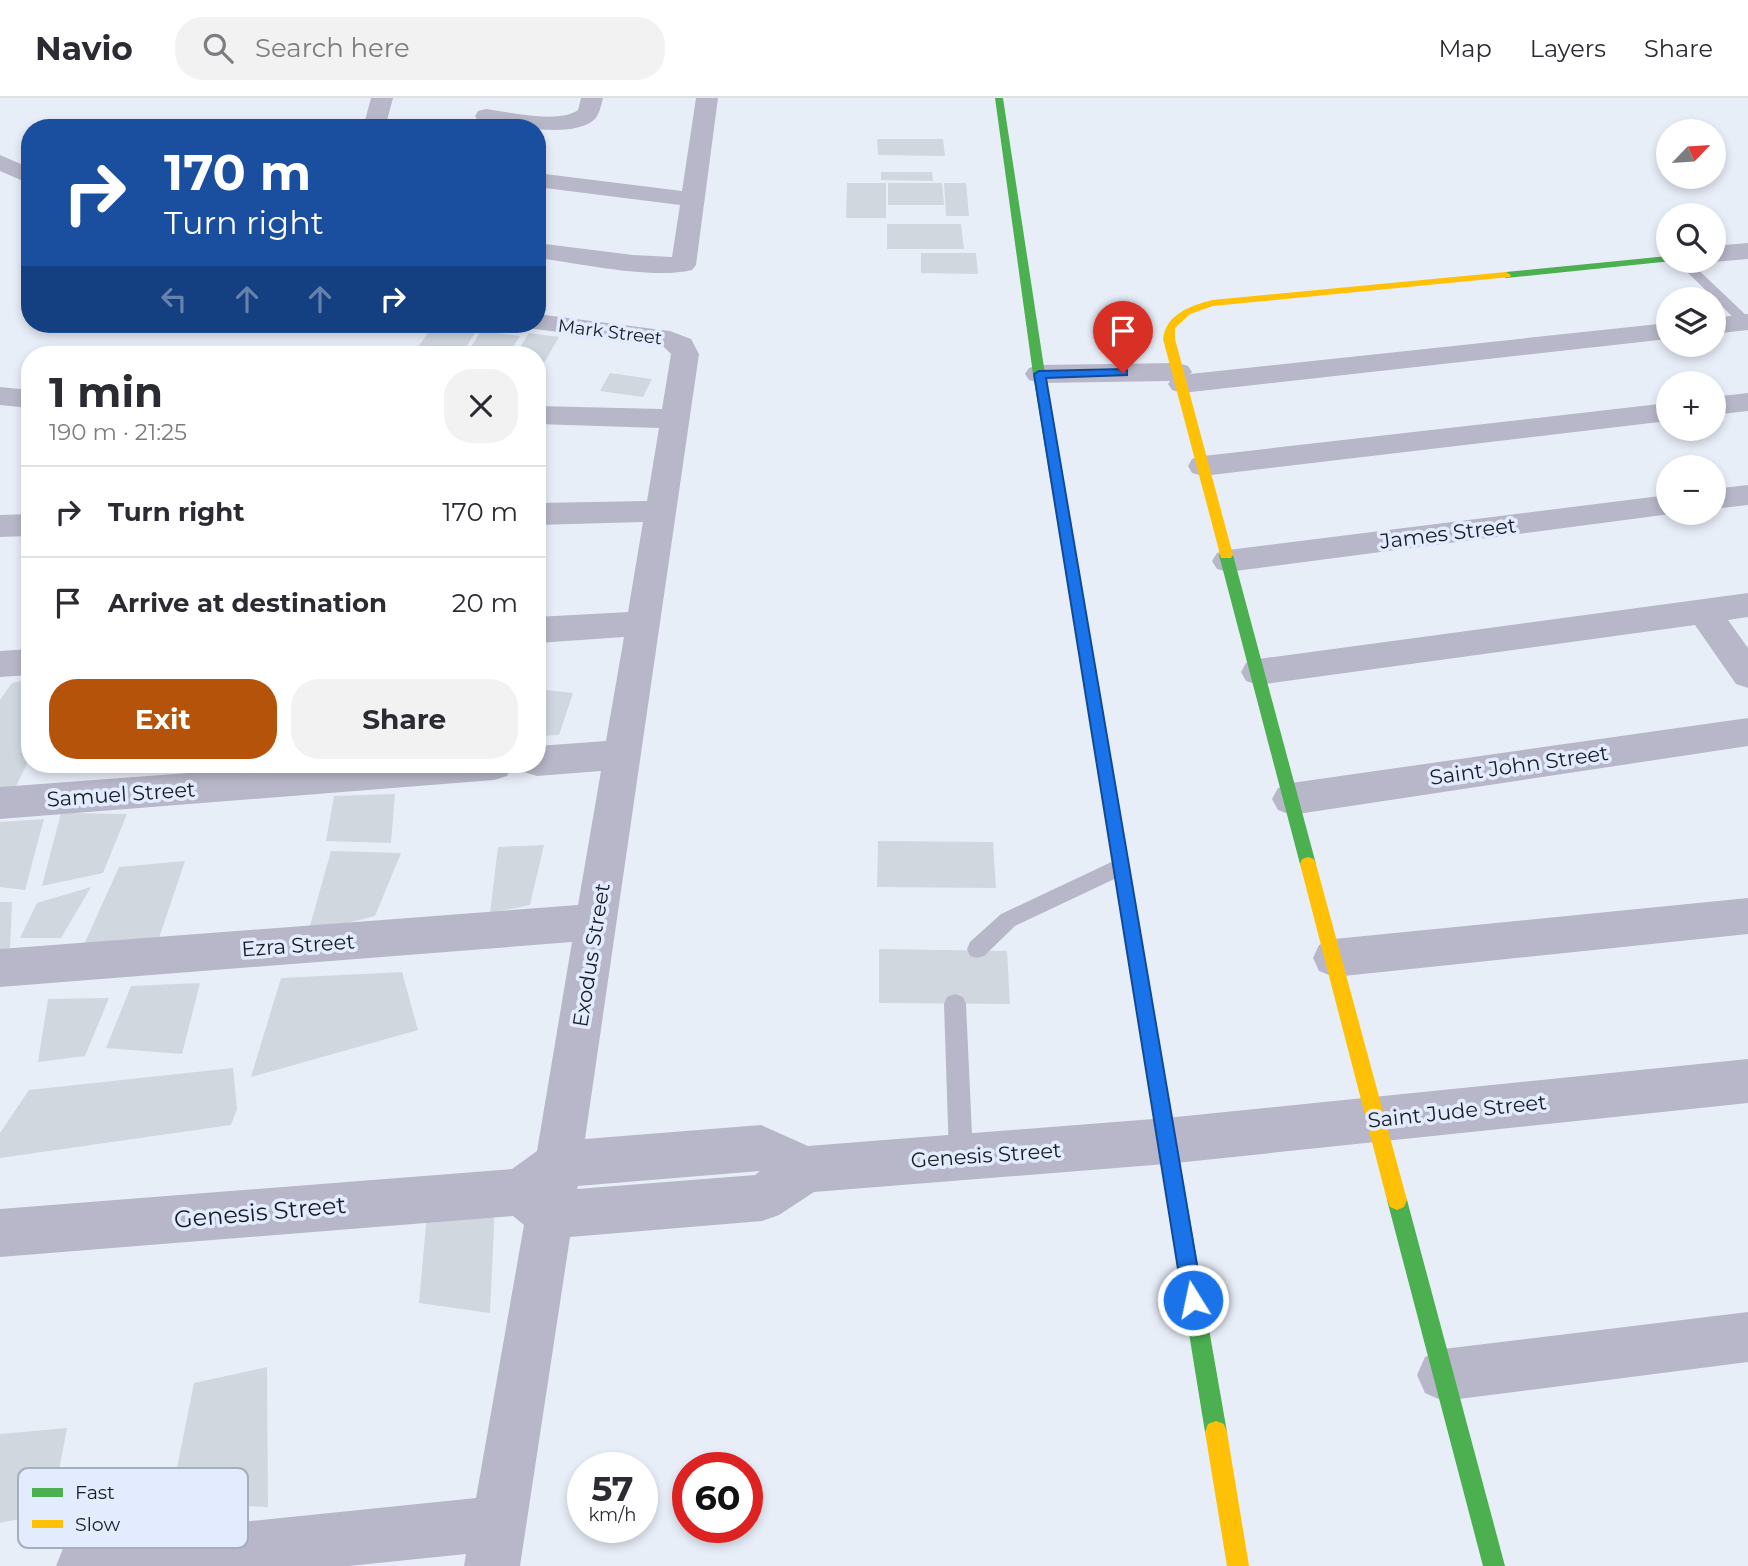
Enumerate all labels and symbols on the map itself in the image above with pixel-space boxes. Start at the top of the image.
north arrow [1656,119,1726,189]
pin [1093,301,1153,373]
street label: Mark Street [557,315,663,349]
street label: James Street [1377,512,1518,554]
street label: Saint John Street [1428,740,1610,790]
street label: Samuel Street [46,776,196,812]
street label: Exodus Street [567,881,615,1029]
street label: Ezra Street [241,929,355,961]
street label: Saint Jude Street [1366,1089,1548,1133]
street label: Genesis Street [910,1137,1062,1173]
street label: Genesis Street [173,1190,347,1234]
position arrow [1156,1263,1230,1337]
speed limit sign: 60 [672,1452,763,1543]
legend [18,1468,248,1548]
text: Fast [75,1481,115,1504]
text: Slow [75,1513,120,1536]

